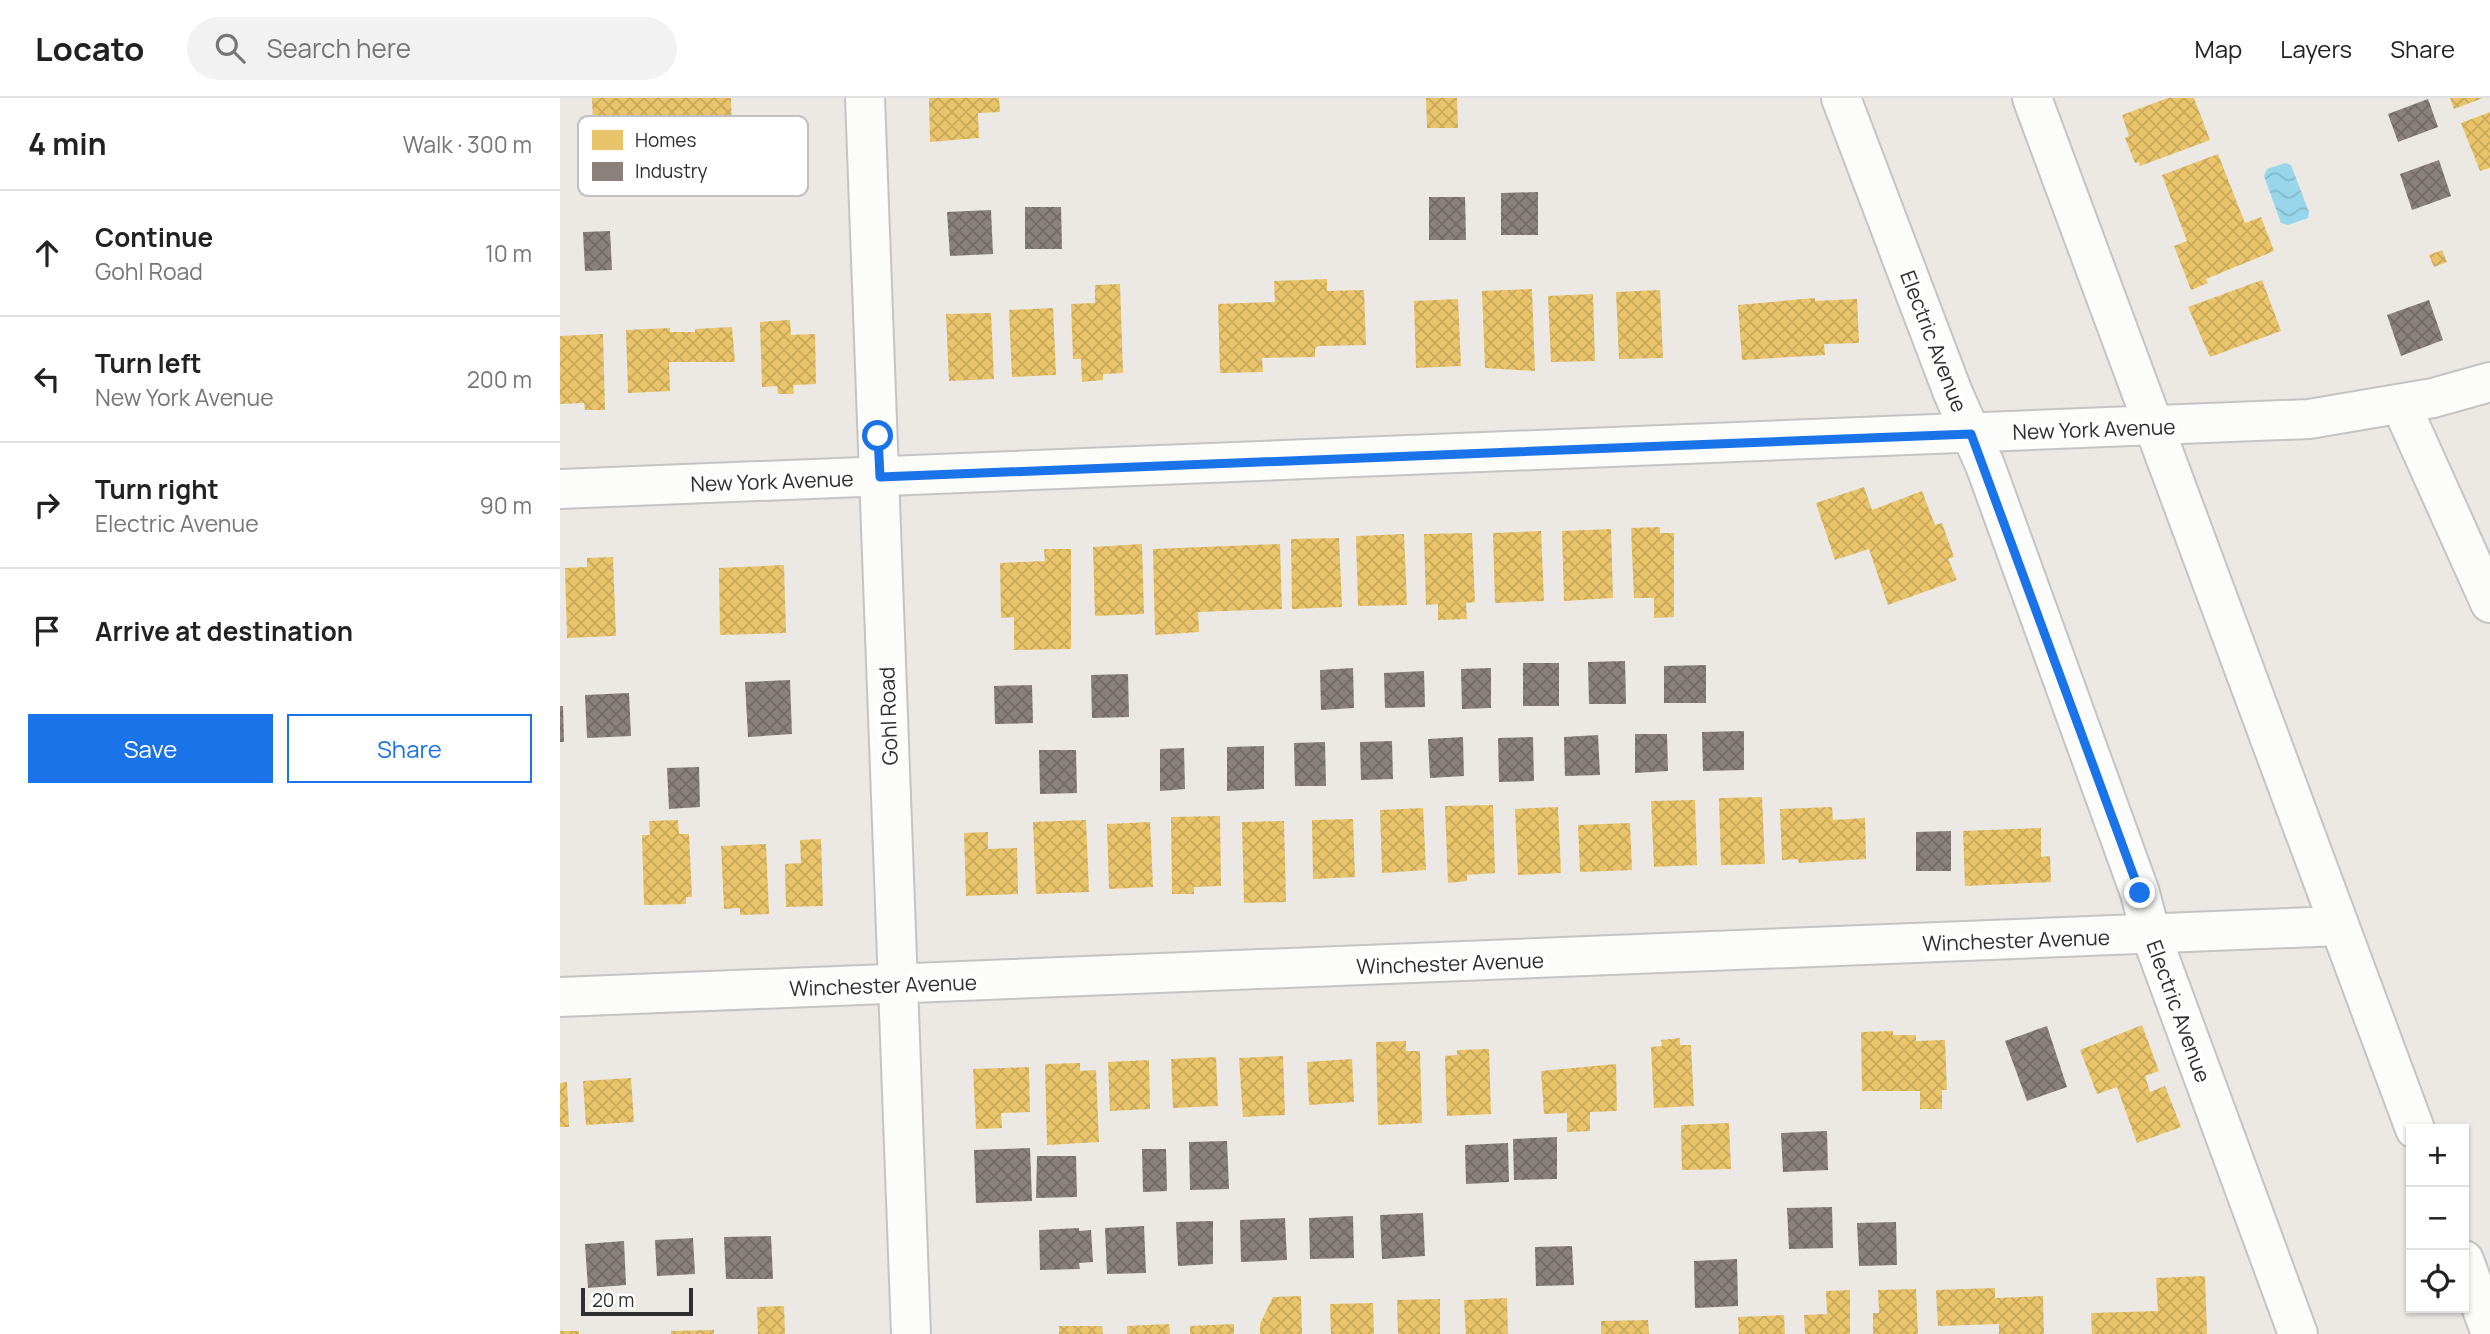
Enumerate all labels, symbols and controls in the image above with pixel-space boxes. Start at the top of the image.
search box [187,17,677,80]
text: Locato [35,26,145,71]
icon: search [211,29,249,67]
text: Search here [267,30,411,66]
text: Map [2195,32,2242,65]
text: Layers [2280,32,2352,65]
text: Share [2390,32,2455,65]
legend [578,116,808,196]
text: 4 min [28,123,106,164]
text: Homes [635,127,696,153]
text: Walk · 300 m [403,128,532,160]
text: Industry [635,158,708,184]
text: Continue [95,219,213,255]
icon: ahead [28,234,66,272]
text: 10 m [485,237,532,269]
text: Gohl Road [95,255,203,287]
street label: Electric Avenue [1894,266,1974,416]
text: Turn left [95,345,202,381]
icon: left [28,360,66,398]
text: 200 m [467,363,532,395]
text: New York Avenue [95,381,274,413]
street label: New York Avenue [2012,412,2176,446]
route start [862,420,893,451]
street label: New York Avenue [690,464,854,498]
text: Turn right [95,471,219,507]
icon: right [28,486,66,524]
text: 90 m [480,489,532,521]
text: Electric Avenue [95,507,259,539]
icon: arrive [28,612,66,650]
text: Arrive at destination [95,613,353,649]
street label: Gohl Road [872,666,904,766]
button: Save [28,714,273,783]
button: Share [287,714,532,783]
route end [2124,877,2155,908]
street label: Winchester Avenue [1922,923,2110,957]
street label: Electric Avenue [2140,936,2218,1086]
street label: Winchester Avenue [1356,946,1544,980]
street label: Winchester Avenue [789,968,977,1002]
map controls [2406,1124,2469,1313]
button: + [2406,1124,2469,1187]
button: − [2406,1187,2469,1250]
button: locate [2406,1250,2469,1313]
scale bar [581,1285,693,1317]
text: 20 m [592,1287,634,1313]

